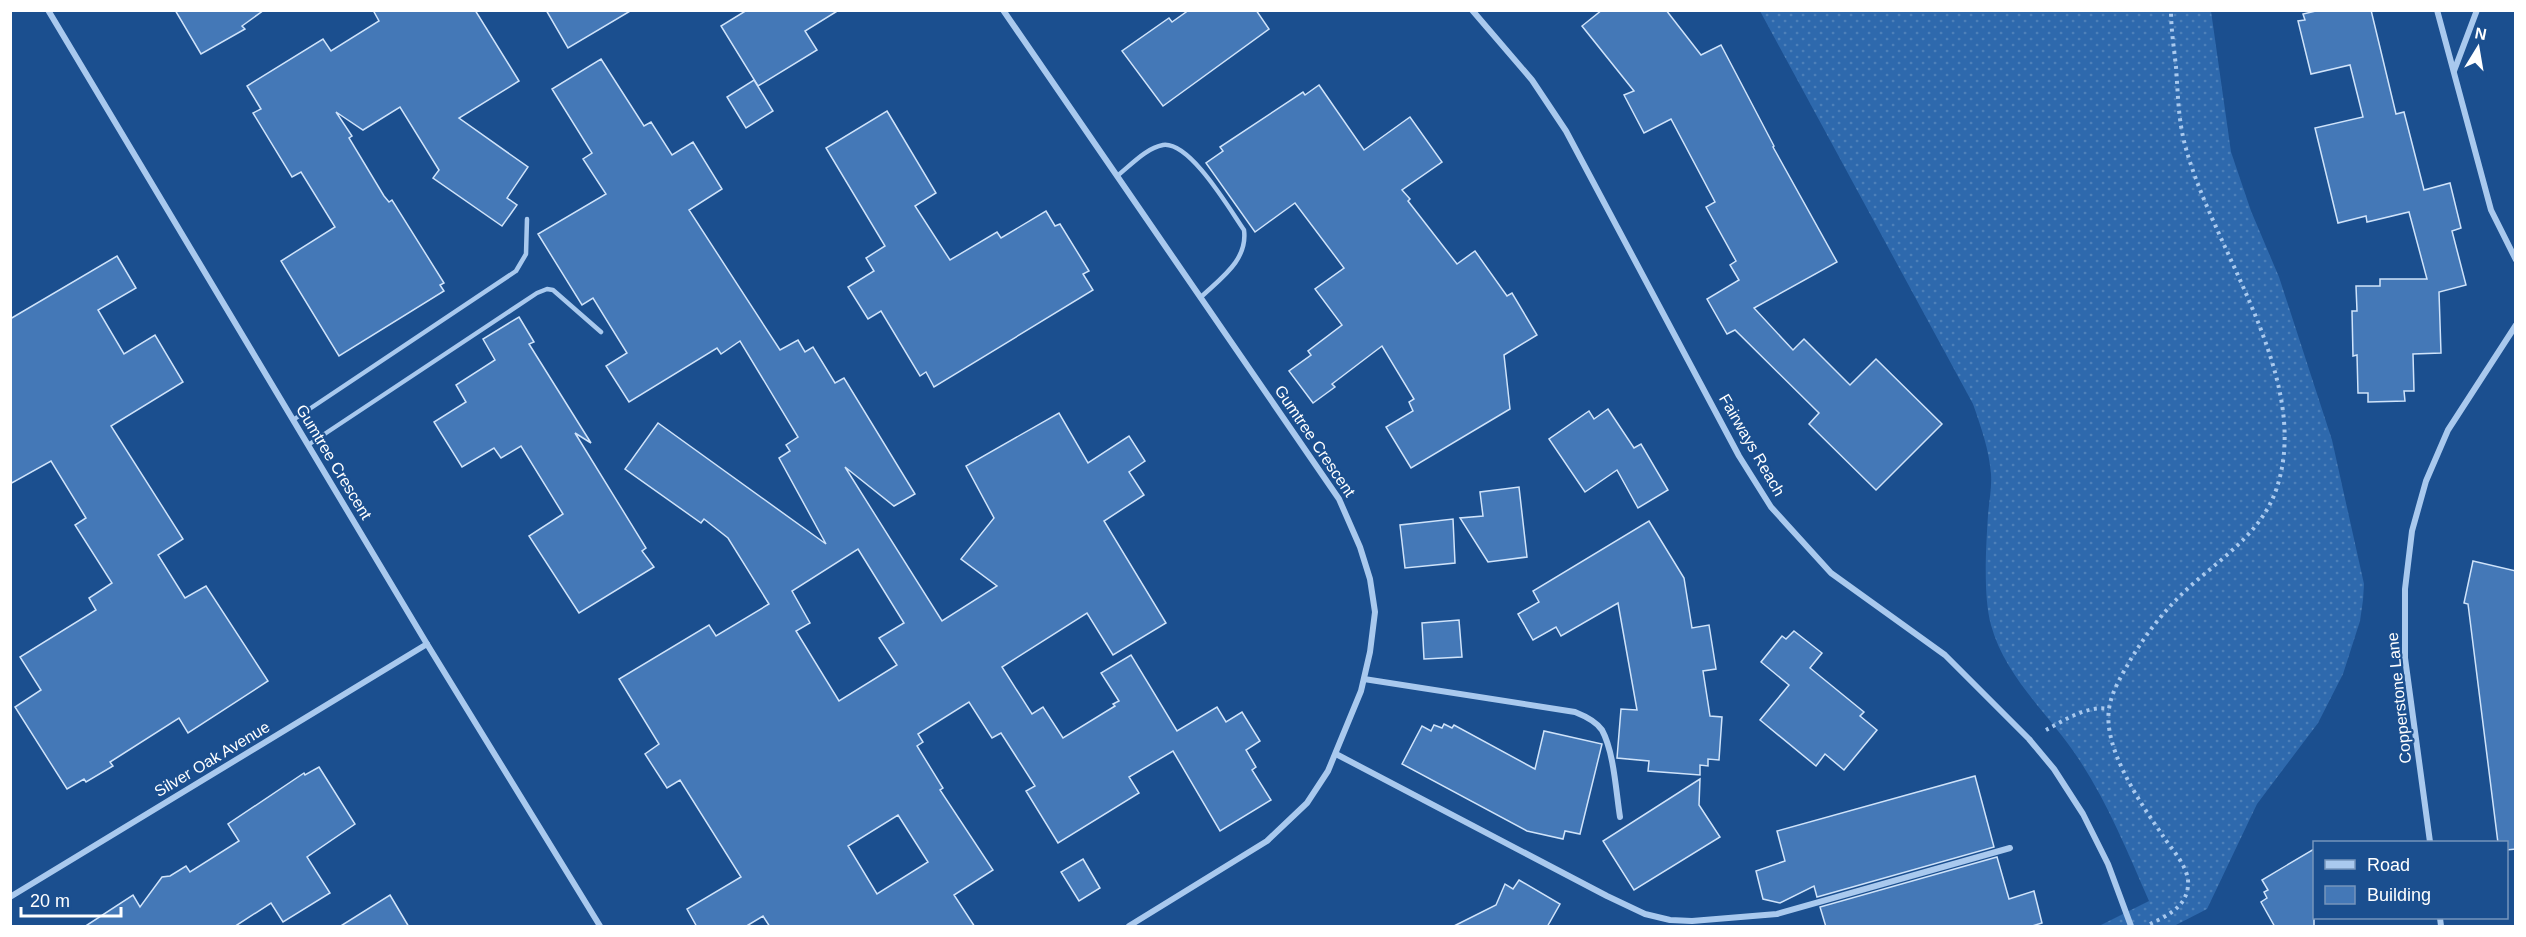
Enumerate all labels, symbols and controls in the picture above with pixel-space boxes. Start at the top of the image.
north arrow [2448,18,2508,78]
text: N [2473,24,2488,43]
street label: Gumtree Crescent [1271,382,1359,500]
street label: Fairways Reach [1716,391,1788,499]
street label: Gumtree Crescent [293,402,375,523]
street label: Copperstone Lane [2384,632,2414,764]
street label: Silver Oak Avenue [151,718,273,800]
legend [2313,841,2508,919]
text: Road [2367,855,2410,875]
scale bar [21,880,122,918]
text: Building [2367,885,2431,905]
text: 20 m [30,891,70,911]

